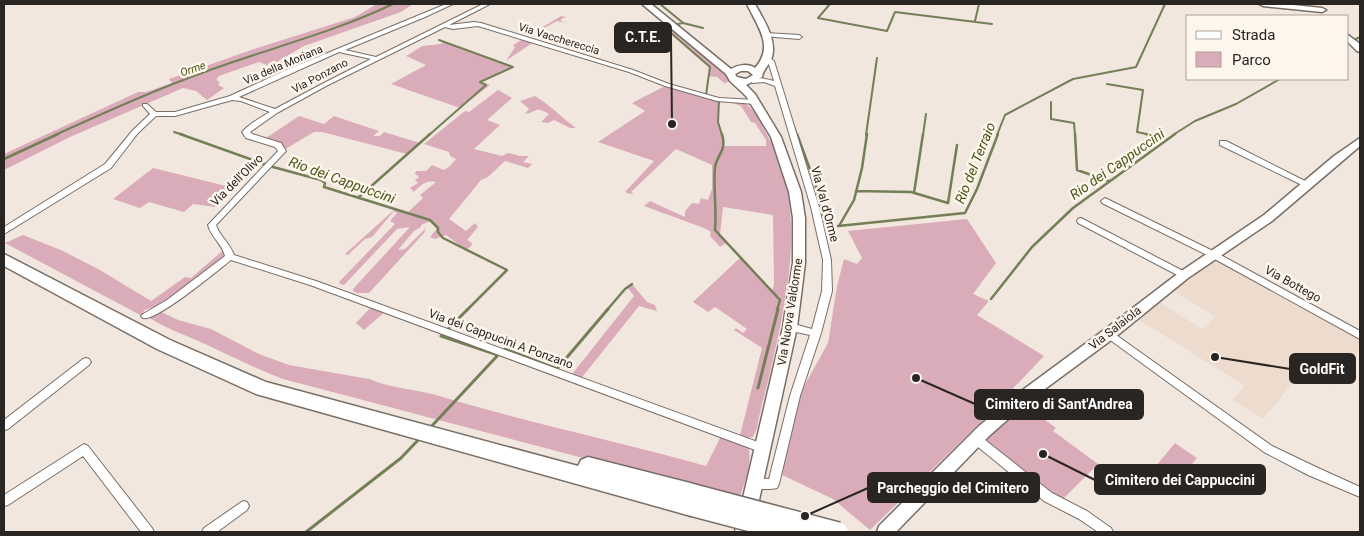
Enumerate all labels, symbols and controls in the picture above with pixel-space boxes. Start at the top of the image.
legend [1186,15,1349,80]
street label: Via Vacchereccia [517,20,601,58]
callout: C.T.E. [615,23,671,52]
text: Strada [1232,26,1275,44]
text: C.T.E. [625,29,661,45]
street label: Via della Moriana [241,42,325,88]
text: Parco [1232,51,1271,69]
street label: Via Ponzano [290,56,350,96]
water label: Orme [179,59,208,79]
water label: Rio del Terraio [951,120,999,206]
water label: Rio dei Cappuccini [1067,125,1168,203]
street label: Via dell'Olivo [208,151,266,209]
water label: Rio dei Cappuccini [287,153,398,207]
street label: Via Val d'Orme [808,165,842,243]
street label: Via Nuova Valdorme [775,257,805,367]
street label: Via Bottego [1262,263,1324,305]
street label: Via Salaiola [1086,303,1144,353]
street label: Via dei Cappucini A Ponzano [427,306,575,372]
callout: GoldFit [1290,354,1355,383]
text: GoldFit [1299,361,1345,377]
callout: Cimitero di Sant'Andrea [975,390,1143,419]
text: Cimitero di Sant'Andrea [985,396,1133,412]
callout: Cimitero dei Cappuccini [1095,465,1265,494]
text: Cimitero dei Cappuccini [1105,472,1255,488]
callout: Parcheggio del Cimitero [868,473,1039,502]
text: Parcheggio del Cimitero [877,480,1029,496]

